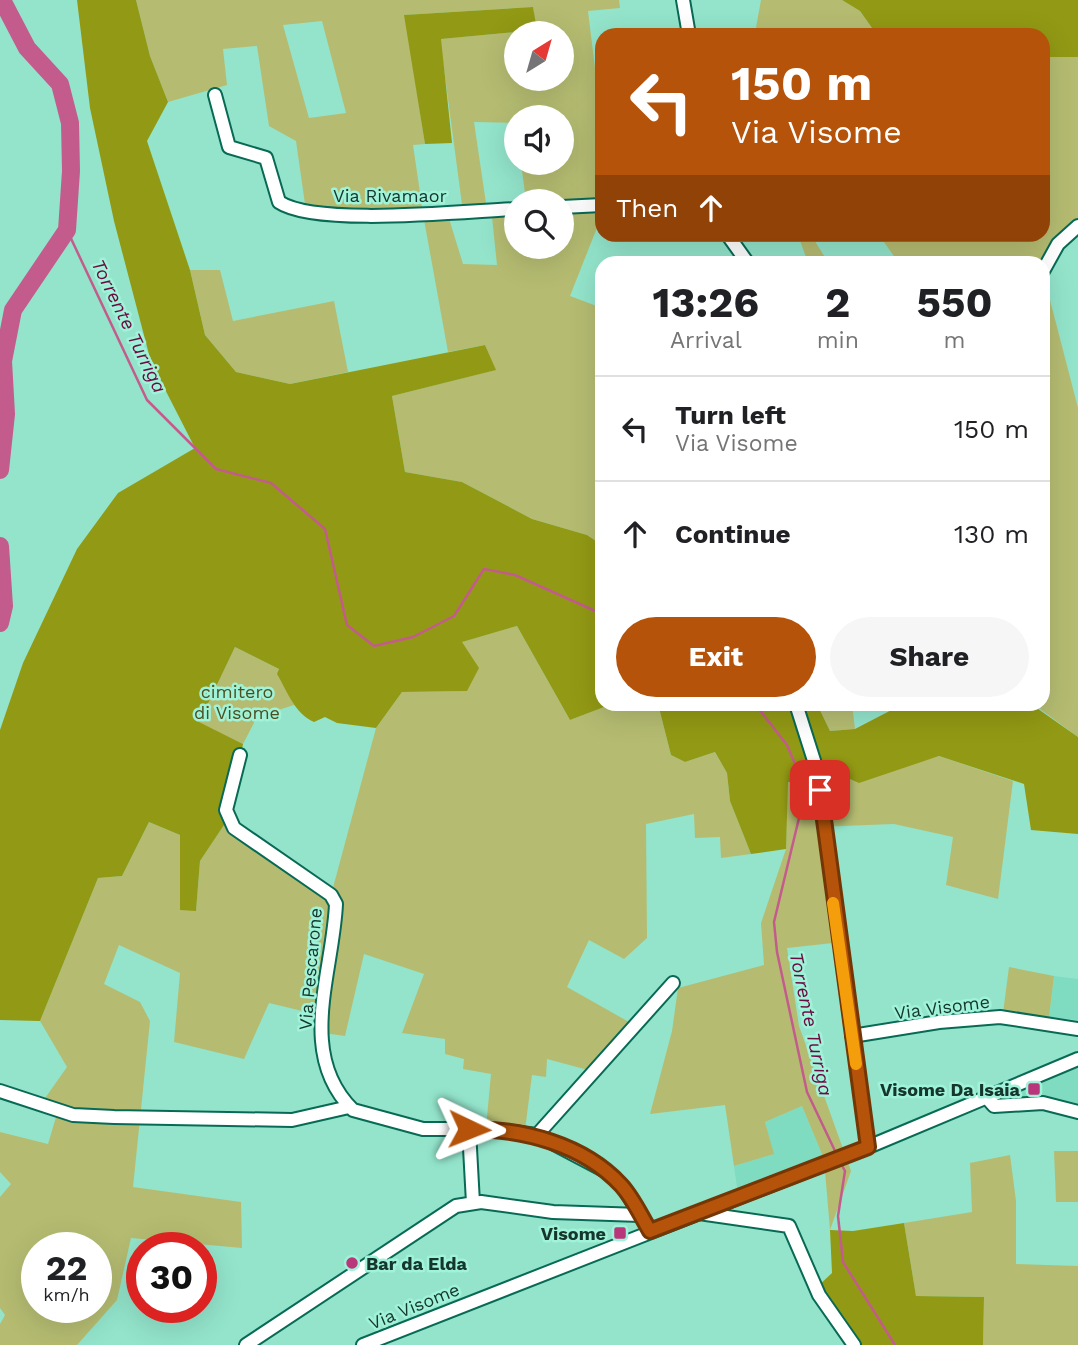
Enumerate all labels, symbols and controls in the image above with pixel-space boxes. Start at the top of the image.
north arrow [504,21,574,91]
map controls [504,21,574,259]
text: 150 m [731,54,872,112]
icon: left [616,56,707,147]
button: sound [504,105,574,175]
text: Via Visome [731,113,902,151]
street label: Via Rivamaor [333,185,447,206]
button: search [504,189,574,259]
icon: ahead [692,189,730,227]
text: Then [616,193,678,223]
water label: Torrente Turriga [87,255,172,397]
text: 13:26 [653,278,759,327]
text: 2 [825,278,850,327]
text: 550 [916,278,992,327]
text: Arrival [670,327,742,354]
text: min [817,327,859,354]
text: m [943,327,965,354]
text: Turn left [675,400,786,430]
icon: left [616,410,654,448]
text: 150 m [954,414,1029,444]
text: Via Visome [675,430,798,457]
icon: ahead [616,515,654,553]
text: Continue [675,519,791,549]
text: 130 m [954,519,1029,549]
button: Exit [616,617,816,697]
button: Share [830,617,1029,697]
park label: cimitero di Visome [194,681,280,723]
pin [790,760,850,820]
icon: arrive [801,771,839,809]
street label: Via Pescarone [294,907,326,1031]
water label: Torrente Turriga [785,950,838,1098]
street label: Via Visome [893,991,991,1023]
place label: Visome Da Isaia [880,1079,1021,1100]
marker: Visome Da Isaia [1026,1081,1042,1097]
position arrow [432,1092,506,1166]
place label: Visome [541,1223,606,1244]
marker: Visome [612,1225,628,1241]
speed limit sign: 30 [126,1232,217,1323]
text: 22 [46,1247,87,1289]
place label: Bar da Elda [366,1253,468,1274]
marker: Bar da Elda [344,1255,360,1271]
street label: Via Visome [366,1278,462,1334]
text: km/h [43,1284,90,1305]

